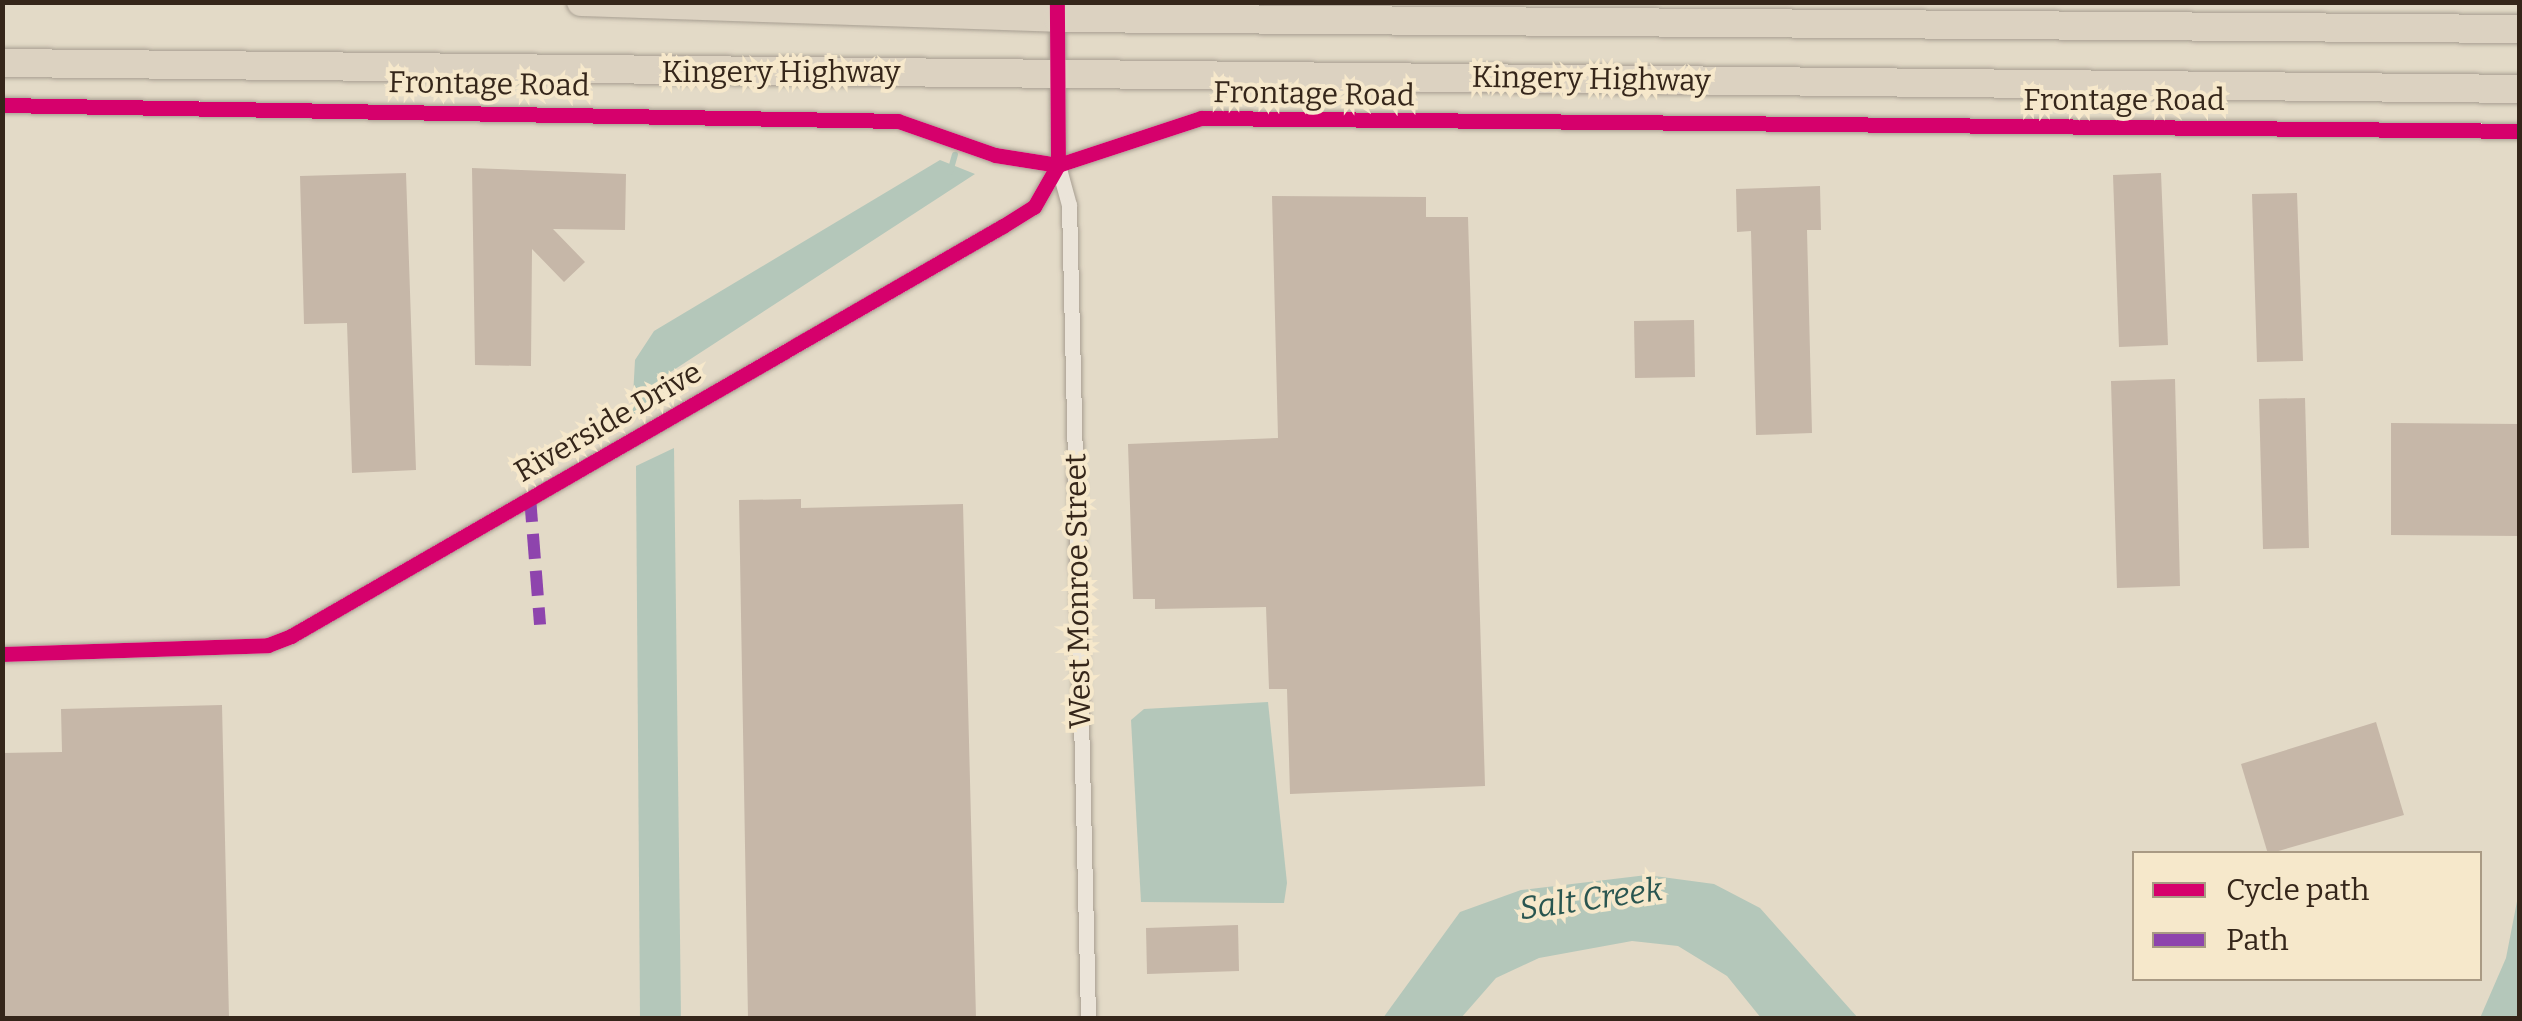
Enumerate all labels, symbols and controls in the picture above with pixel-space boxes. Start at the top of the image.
street label: Kingery Highway [662,54,900,90]
street label: Kingery Highway [1471,59,1711,99]
street label: Frontage Road [388,64,590,104]
street label: Frontage Road [1213,74,1415,114]
street label: Frontage Road [2023,82,2225,118]
street label: Riverside Drive [508,354,708,490]
street label: West Monroe Street [1058,453,1098,729]
legend [2132,851,2482,981]
water label: Salt Creek [1517,870,1665,928]
text: Cycle path [2226,872,2369,908]
text: Path [2226,922,2289,958]

